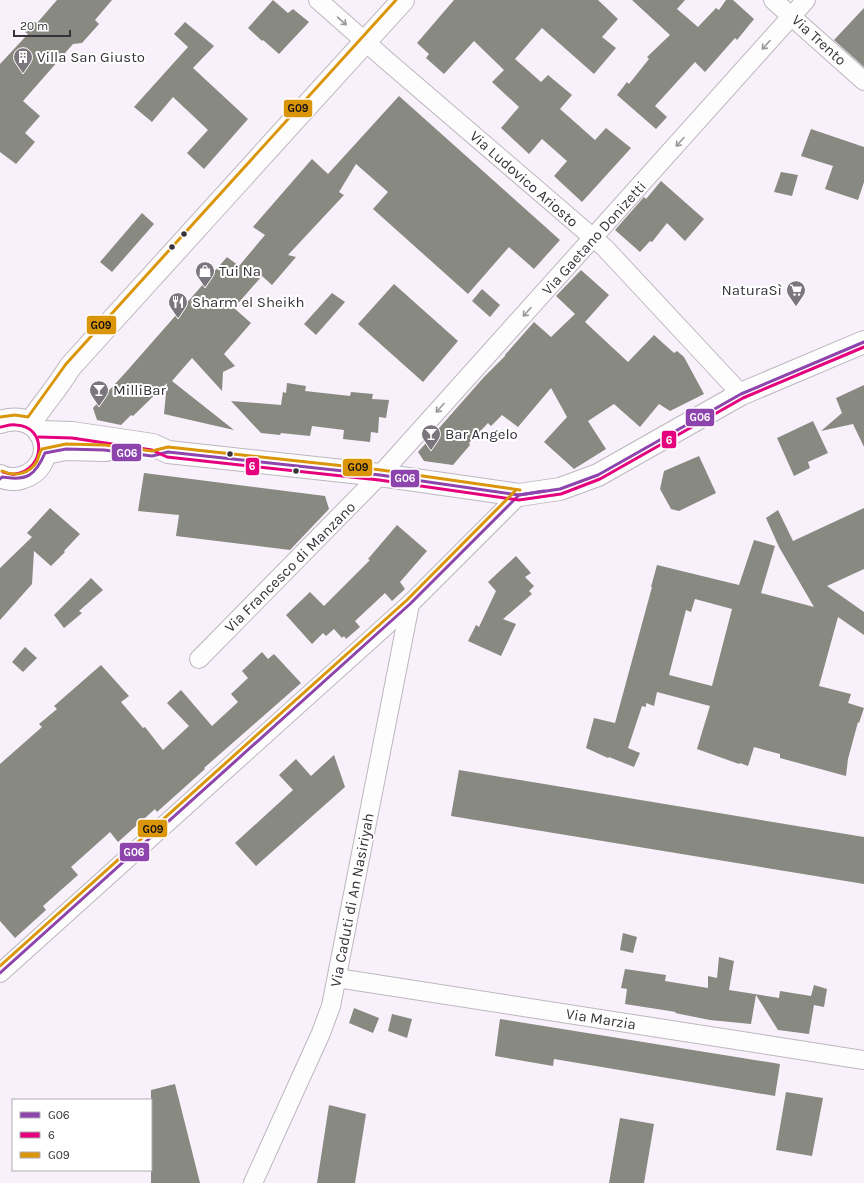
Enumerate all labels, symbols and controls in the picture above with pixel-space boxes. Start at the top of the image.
street label: Via Trento [788,11,850,69]
scale bar [14,12,70,38]
one-way arrow [336,17,347,26]
text: 20 m [20,19,48,33]
one-way arrow [762,40,771,51]
building icon: Villa San Giusto [12,46,34,74]
place label: Villa San Giusto [37,48,145,66]
line badge: G09 [283,99,313,118]
text: G09 [287,102,309,115]
street label: Via Ludovico Ariosto [466,127,582,231]
one-way arrow [675,137,684,147]
street label: Via Gaetano Donizetti [538,177,650,299]
unlabelled marker [179,229,189,239]
unlabelled marker [167,242,177,252]
shop icon: Tui Na [194,260,216,288]
place label: Tui Na [219,262,261,280]
supermarket icon: NaturaSì [785,279,807,307]
place label: NaturaSì [722,281,782,299]
restaurant icon: Sharm el Sheikh [167,291,189,319]
place label: Sharm el Sheikh [192,293,305,311]
one-way arrow [523,307,532,317]
line badge: G09 [86,315,117,335]
text: G09 [90,319,112,332]
bar icon: MilliBar [88,379,110,407]
place label: MilliBar [113,381,167,399]
one-way arrow [436,403,445,414]
line badge: G06 [685,408,715,427]
text: G06 [689,411,711,424]
bar icon: Bar Angelo [420,423,442,451]
place label: Bar Angelo [445,425,518,443]
line badge: 6 [661,430,677,449]
text: 6 [666,434,673,447]
line badge: G06 [111,443,142,462]
text: G06 [116,447,138,460]
unlabelled marker [225,449,235,459]
line badge: 6 [245,457,260,476]
line badge: G09 [342,458,373,477]
text: 6 [249,460,256,473]
text: G09 [347,461,369,474]
unlabelled marker [291,466,301,476]
line badge: G06 [390,469,420,488]
text: G06 [394,472,416,485]
street label: Via Francesco di Manzano [221,498,359,636]
street label: Via Caduti di An Nasiriyah [326,811,378,989]
line badge: G09 [137,819,168,838]
text: G09 [142,823,164,836]
line badge: G06 [119,842,150,862]
text: G06 [123,846,145,859]
street label: Via Marzia [565,1005,637,1033]
legend [12,1099,152,1171]
text: G06 [48,1108,70,1122]
text: 6 [48,1128,55,1142]
text: G09 [48,1148,70,1162]

